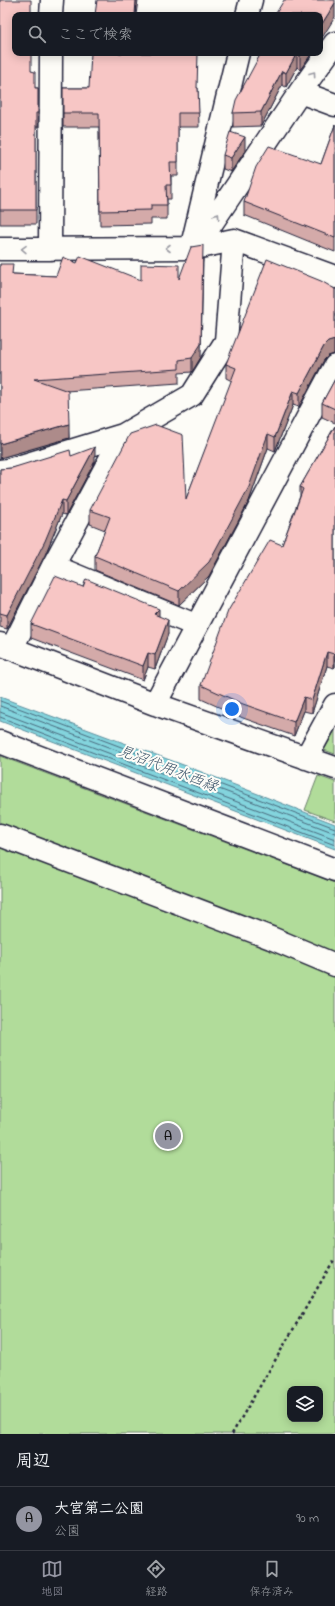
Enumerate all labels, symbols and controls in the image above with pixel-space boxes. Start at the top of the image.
search box [12,12,323,56]
icon: search [26,23,48,45]
text: ここで検索 [58,24,133,46]
one-way arrow [308,71,315,78]
one-way arrow [212,213,219,220]
one-way arrow [165,244,171,252]
one-way arrow [21,245,27,253]
your location [222,699,242,719]
water label: 見沼代用水西縁 [115,740,222,798]
pin: A [155,1121,181,1151]
map controls [287,1386,323,1422]
button: layers [287,1386,323,1422]
text: 周辺 [16,1449,50,1474]
text: 大宮第二公園 [54,1498,144,1520]
text: A [25,1509,33,1528]
text: 90 m [296,1509,319,1528]
text: 公園 [54,1522,80,1541]
tab: 地図 [41,1558,63,1600]
tab: 経路 [145,1558,167,1600]
tab: 保存済み [250,1558,294,1600]

